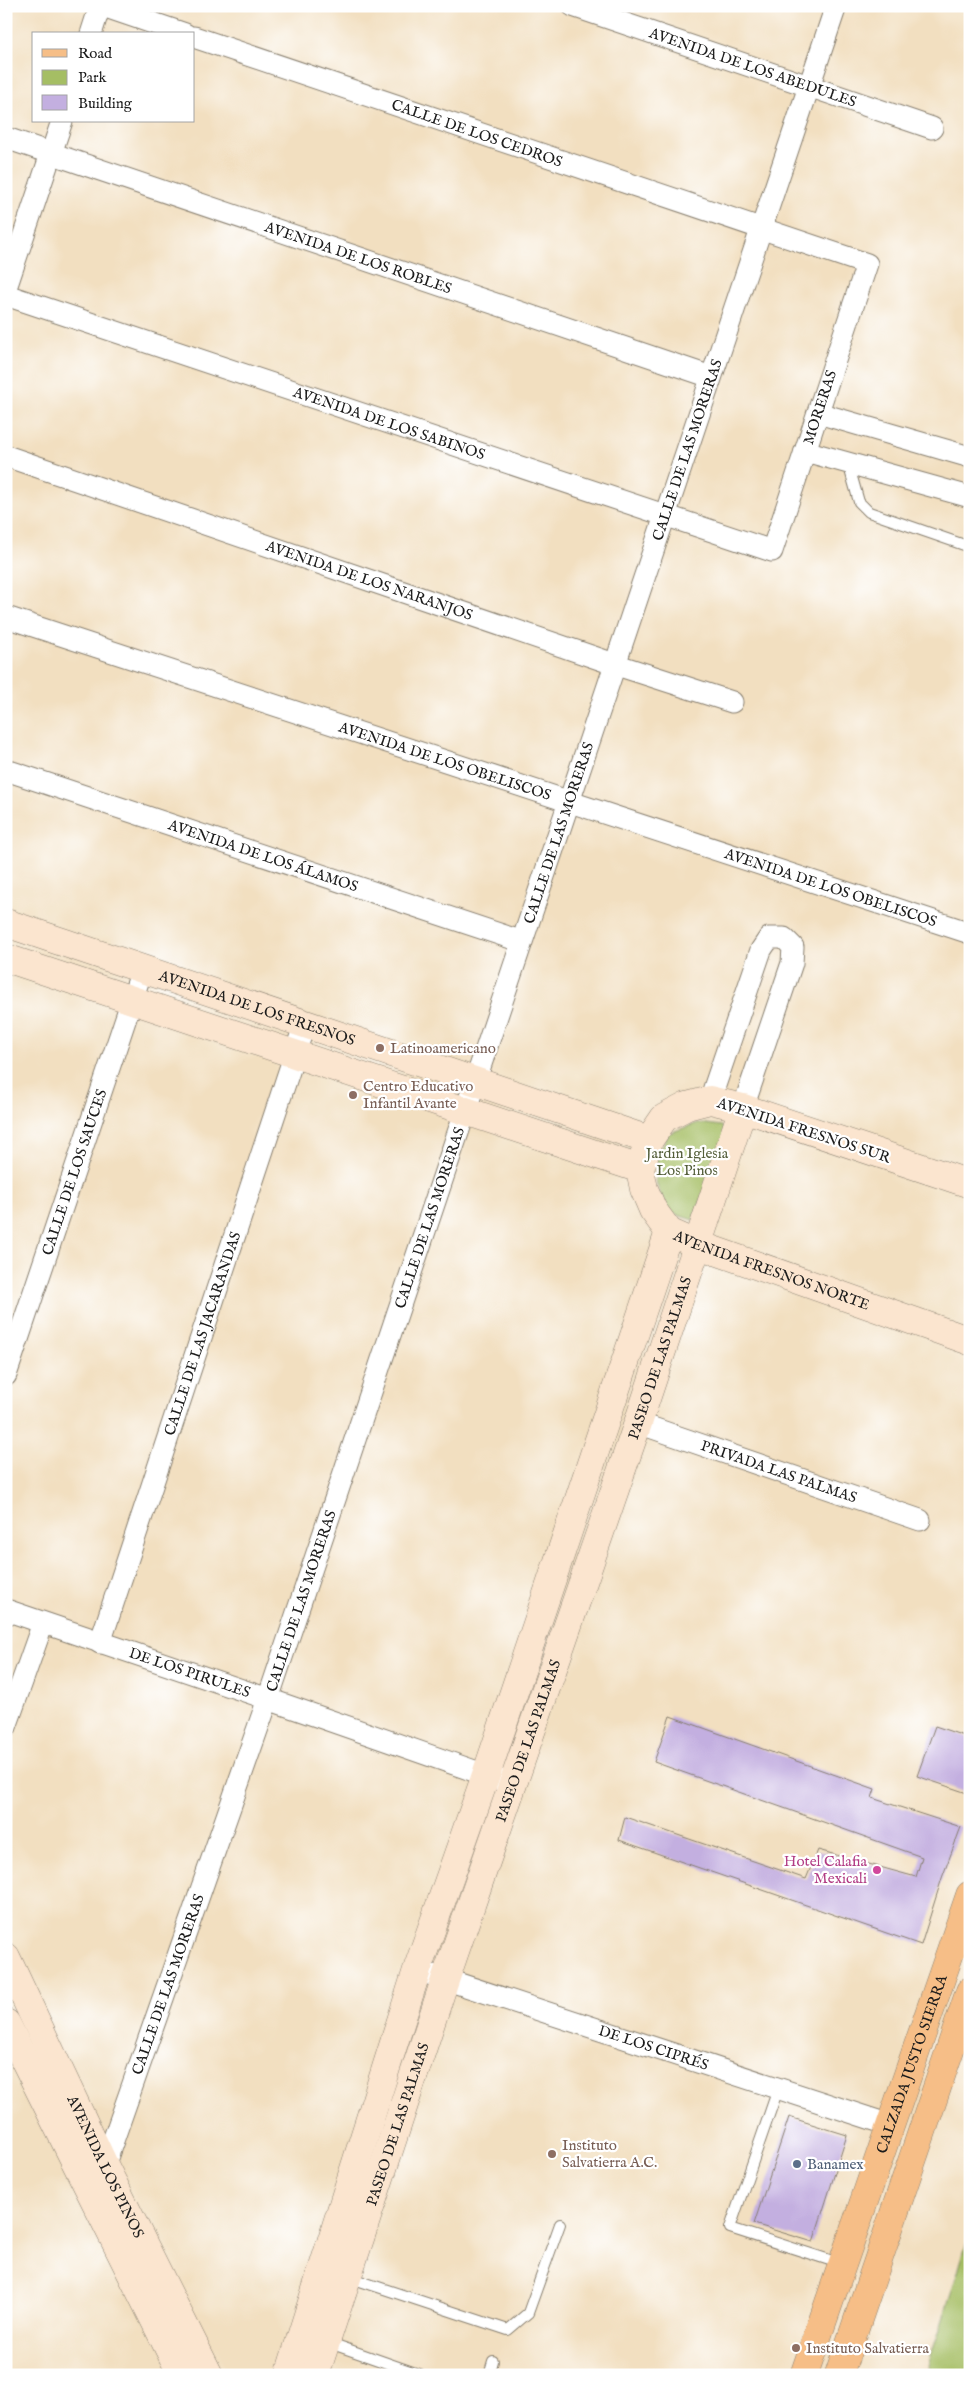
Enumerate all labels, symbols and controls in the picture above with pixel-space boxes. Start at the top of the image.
street label: AVENIDA DE LOS ABEDULES [646,23,859,112]
legend [32,32,195,122]
text: Road [78,44,113,63]
text: Park [78,68,108,87]
text: Building [78,94,133,113]
street label: CALLE DE LOS CEDROS [389,95,565,172]
street label: AVENIDA DE LOS ROBLES [261,217,454,298]
street label: CALLE DE LAS MORERAS [648,357,727,543]
street label: MORERAS [799,368,841,447]
street label: AVENIDA DE LOS SABINOS [290,382,487,464]
street label: AVENIDA DE LOS NARANJOS [262,536,475,625]
street label: AVENIDA DE LOS OBELISCOS [335,717,553,805]
street label: CALLE DE LAS MORERAS [520,740,598,926]
street label: AVENIDA DE LOS ÁLAMOS [165,815,360,896]
street label: AVENIDA DE LOS OBELISCOS [721,844,939,931]
street label: AVENIDA DE LOS FRESNOS [155,966,358,1050]
place label: Latinoamericano [390,1039,496,1058]
marker: Latinoamericano [374,1042,386,1054]
place label: Centro Educativo Infantil Avante [363,1077,473,1113]
street label: CALLE DE LOS SAUCES [38,1087,111,1258]
marker: Centro Educativo Infantil Avante [347,1089,359,1101]
street label: AVENIDA FRESNOS SUR [714,1093,894,1168]
street label: CALLE DE LAS MORERAS [391,1125,469,1311]
park label: Jardin Iglesia Los Pinos [644,1144,729,1180]
street label: AVENIDA FRESNOS NORTE [669,1226,872,1315]
street label: CALLE DE LAS JACARANDAS [160,1229,245,1438]
street label: PASEO DE LAS PALMAS [624,1274,696,1442]
street label: PRIVADA LAS PALMAS [698,1436,859,1508]
street label: CALLE DE LAS MORERAS [262,1508,341,1694]
street label: DE LOS PIRULES [126,1643,253,1702]
street label: PASEO DE LAS PALMAS [491,1657,565,1825]
place label: Hotel Calafia Mexicali [784,1852,868,1888]
marker: Hotel Calafia Mexicali [871,1864,883,1876]
street label: CALLE DE LAS MORERAS [128,1892,209,2077]
street label: CALZADA JUSTO SIERRA [872,1972,952,2156]
street label: DE LOS CIPRÉS [596,2021,711,2075]
street label: PASEO DE LAS PALMAS [362,2040,434,2208]
street label: AVENIDA LOS PINOS [62,2091,148,2241]
place label: Instituto Salvatierra A.C. [562,2136,657,2172]
marker: Instituto Salvatierra A.C. [546,2148,558,2160]
place label: Banamex [807,2155,864,2174]
marker: Banamex [791,2158,803,2170]
place label: Instituto Salvatierra [806,2339,929,2358]
marker: Instituto Salvatierra [790,2342,802,2354]

